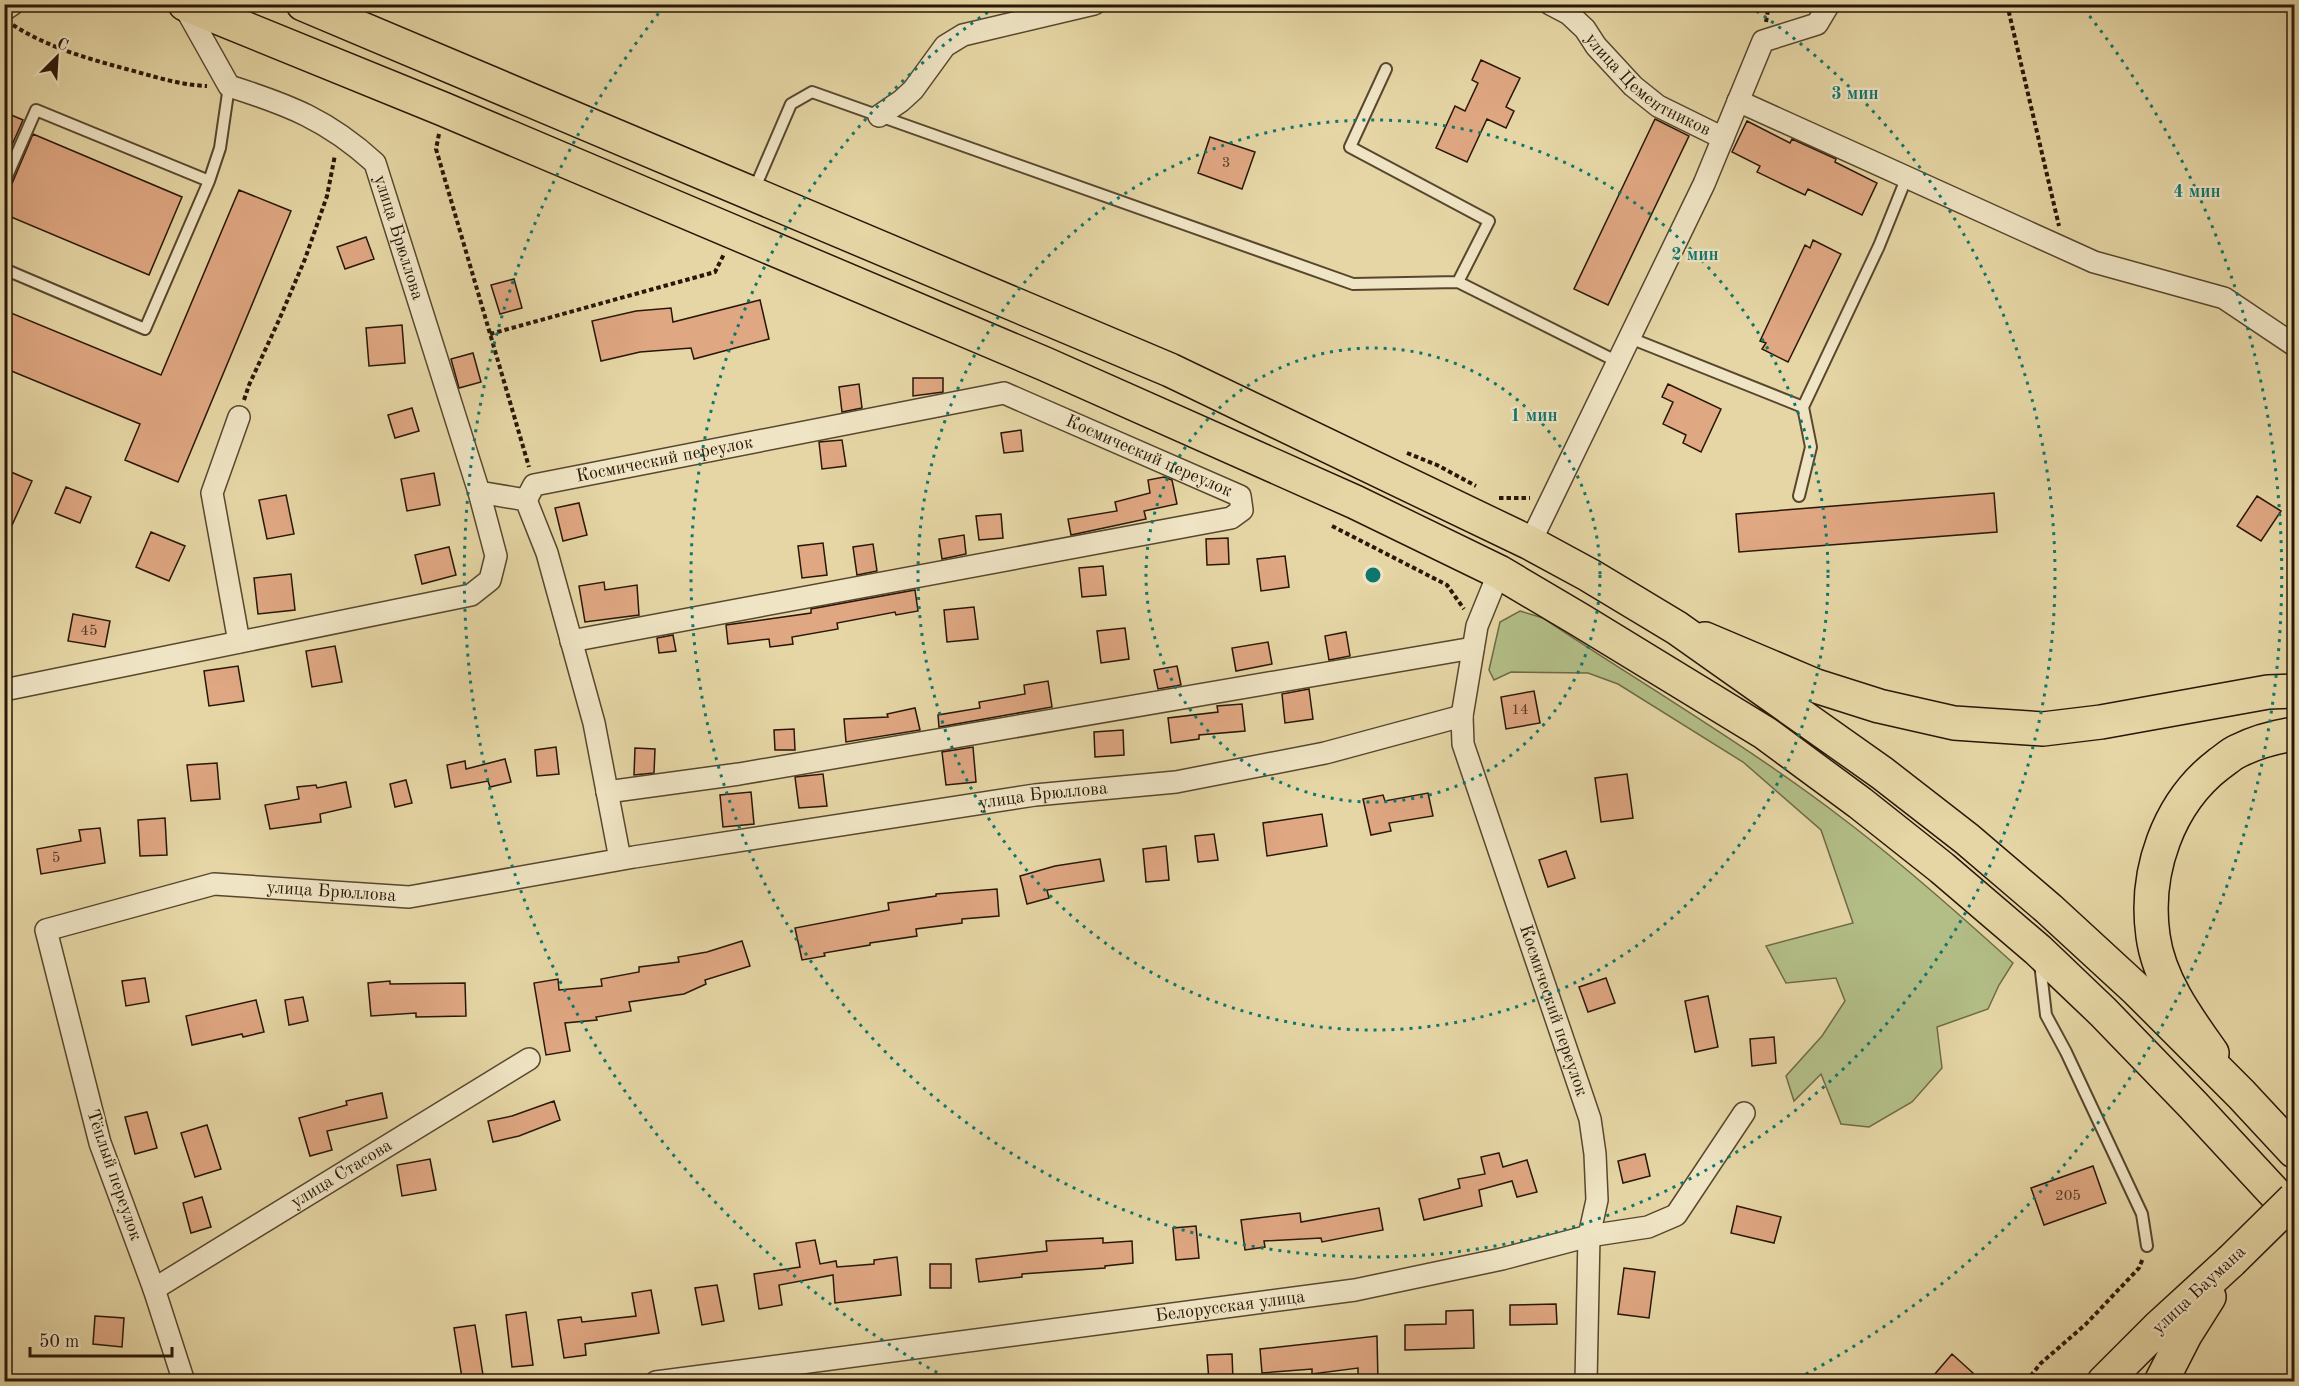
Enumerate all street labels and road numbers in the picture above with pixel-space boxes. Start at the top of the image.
street label: улица Цементников [1581,30,1713,139]
street label: улица Брюллова [370,173,427,302]
street label: Космический переулок [1063,412,1235,500]
street label: Космический переулок [574,433,755,486]
street label: улица Брюллова [977,779,1108,813]
street label: улица Брюллова [266,879,397,905]
street label: Космический переулок [1516,922,1591,1099]
street label: Тёплый переулок [83,1107,145,1243]
street label: улица Стасова [288,1136,395,1212]
street label: улица Баумана [2149,1242,2249,1338]
street label: Белорусская улица [1154,1288,1306,1325]

